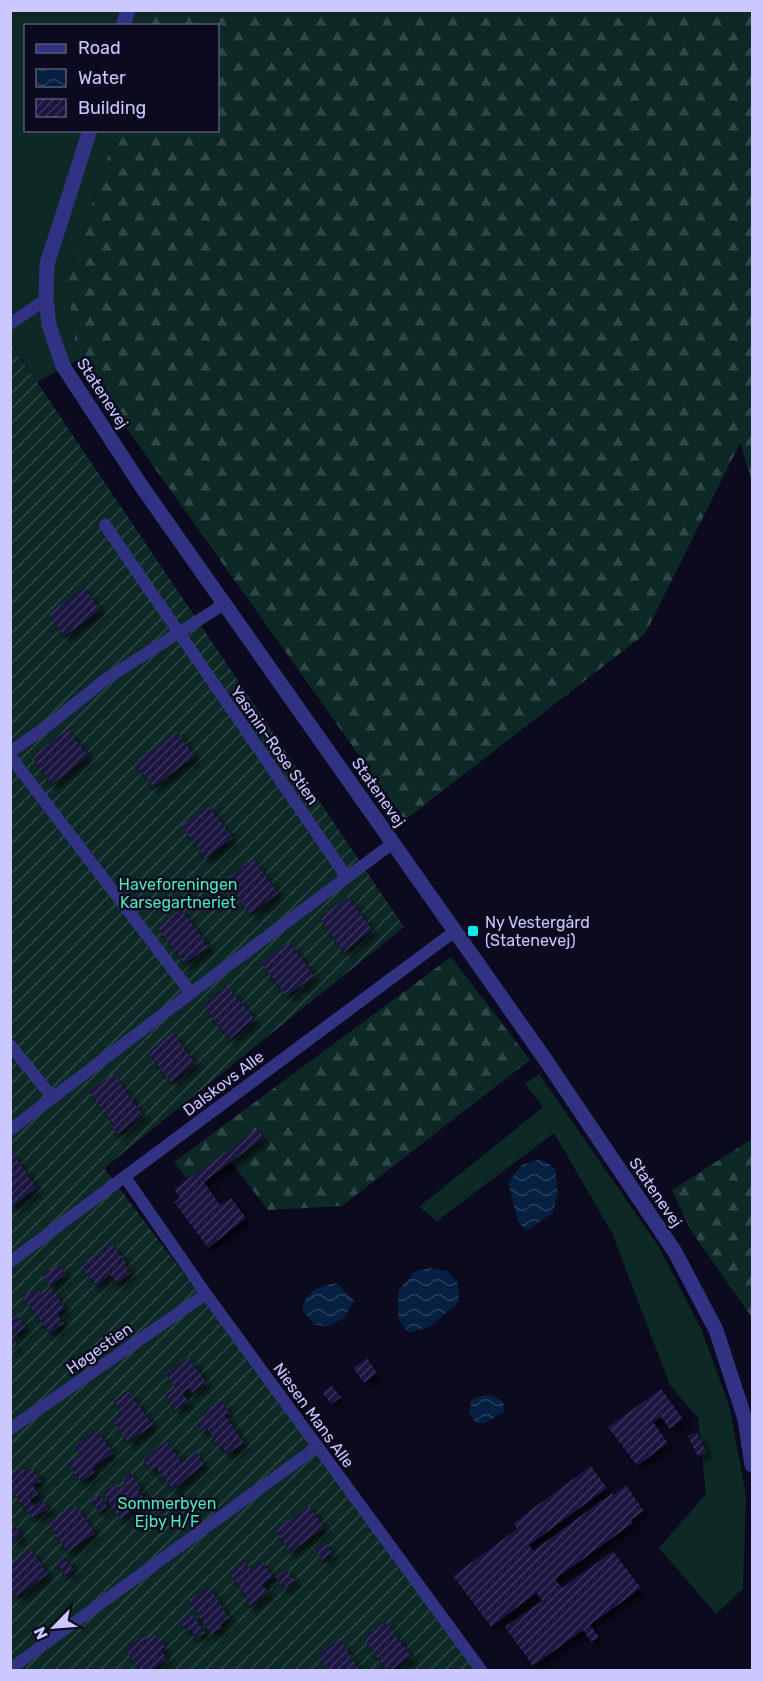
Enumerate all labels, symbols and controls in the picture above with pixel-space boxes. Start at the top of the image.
legend [24,24,219,132]
text: Road [78,37,121,59]
text: Water [78,67,126,89]
text: Building [78,97,146,119]
street label: Statenevej [73,354,132,432]
street label: Yasmin-Rose Stien [227,682,323,808]
street label: Statenevej [348,754,409,831]
park label: Haveforeningen Karsegartneriet [118,875,238,912]
place label: Ny Vestergård (Statenevej) [485,913,590,950]
marker: Ny Vestergård (Statenevej) [466,924,480,938]
street label: Dalskovs Alle [179,1047,268,1120]
street label: Statenevej [625,1154,686,1231]
street label: Høgestien [63,1319,136,1378]
street label: Niesen Mans Alle [269,1359,358,1471]
park label: Sommerbyen Ejby H/F [117,1494,217,1531]
north arrow [24,1597,84,1657]
text: N [30,1624,52,1642]

